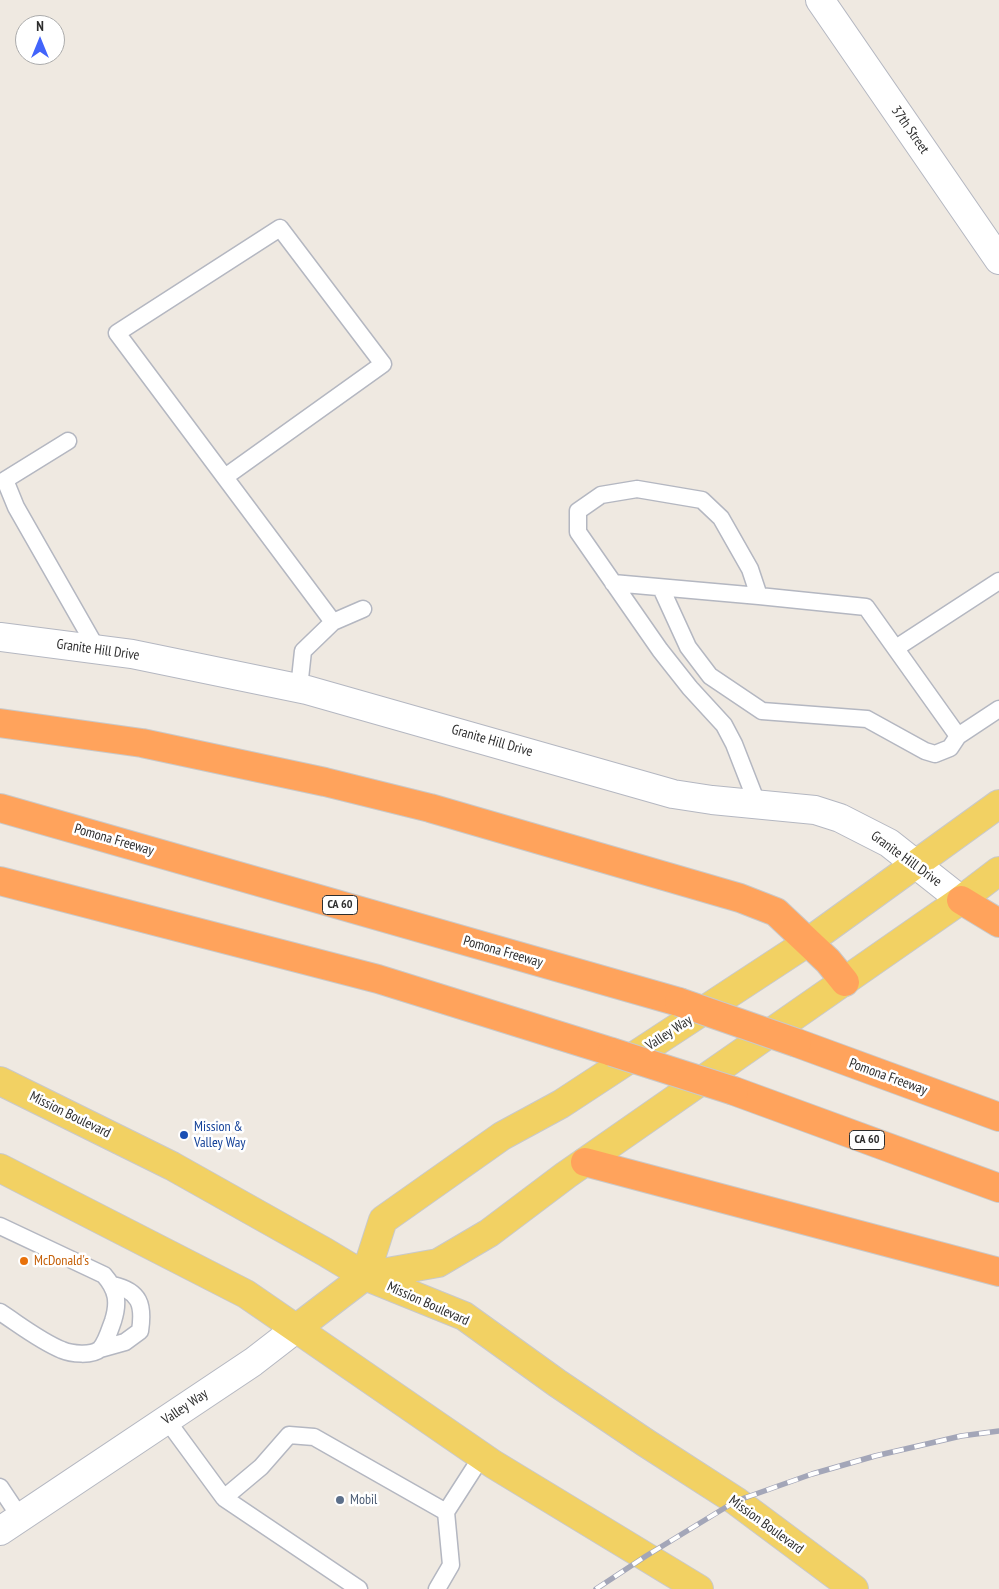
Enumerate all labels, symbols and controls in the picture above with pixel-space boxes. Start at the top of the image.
north arrow [15,15,65,65]
text: N [36,17,44,35]
street label: 37th Street [888,103,932,157]
street label: Granite Hill Drive [56,636,140,664]
street label: Granite Hill Drive [450,721,534,761]
street label: Pomona Freeway [72,821,156,859]
street label: Granite Hill Drive [867,828,945,890]
road number: CA 60 [322,896,358,914]
street label: Pomona Freeway [461,933,545,971]
street label: Valley Way [643,1012,695,1054]
street label: Pomona Freeway [847,1055,929,1099]
street label: Mission Boulevard [27,1088,113,1142]
place label: Mission & Valley Way [194,1119,246,1152]
marker: Mission & Valley Way [178,1129,190,1141]
road number: CA 60 [850,1130,884,1150]
place label: McDonald's [34,1253,89,1269]
marker: McDonald's [18,1255,30,1267]
street label: Mission Boulevard [384,1278,472,1330]
street label: Valley Way [159,1386,211,1428]
place label: Mobil [350,1492,377,1508]
street label: Mission Boulevard [725,1492,807,1558]
marker: Mobil [334,1494,346,1506]

